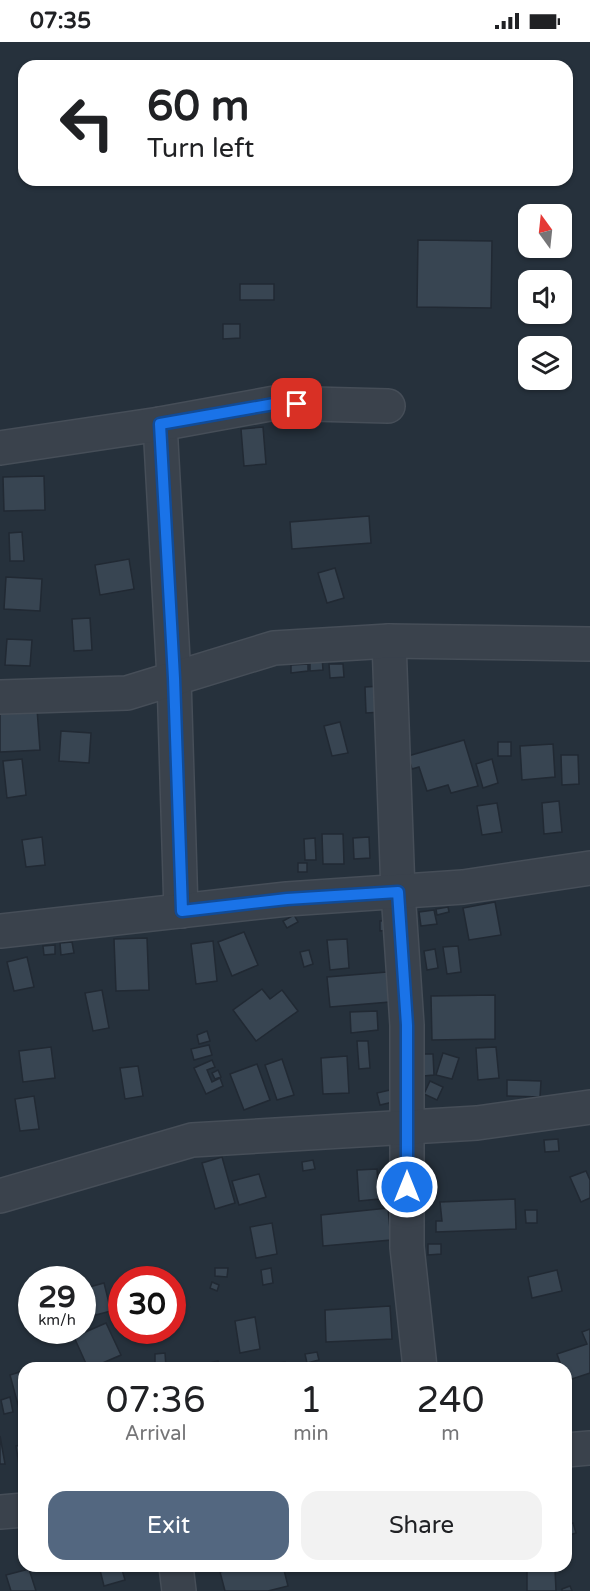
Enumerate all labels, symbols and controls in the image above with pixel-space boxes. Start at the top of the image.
text: 07:35 [30,8,91,34]
text: 60 m [147,81,249,132]
icon: left [48,84,126,162]
text: Turn left [147,132,254,165]
north arrow [518,204,572,258]
map controls [518,204,572,390]
button: sound [518,270,572,324]
button: layers [518,336,572,390]
pin [271,378,322,429]
icon: arrive [280,387,313,420]
position arrow [375,1155,439,1219]
speed limit sign: 30 [108,1266,186,1344]
text: 29 [38,1279,76,1316]
text: km/h [38,1311,76,1329]
text: 07:36 [106,1379,206,1422]
text: 1 [300,1379,322,1422]
text: 240 [416,1379,484,1422]
text: Arrival [125,1422,187,1446]
text: min [293,1422,329,1446]
text: m [441,1422,460,1446]
button: Exit [48,1491,289,1560]
button: Share [301,1491,542,1560]

